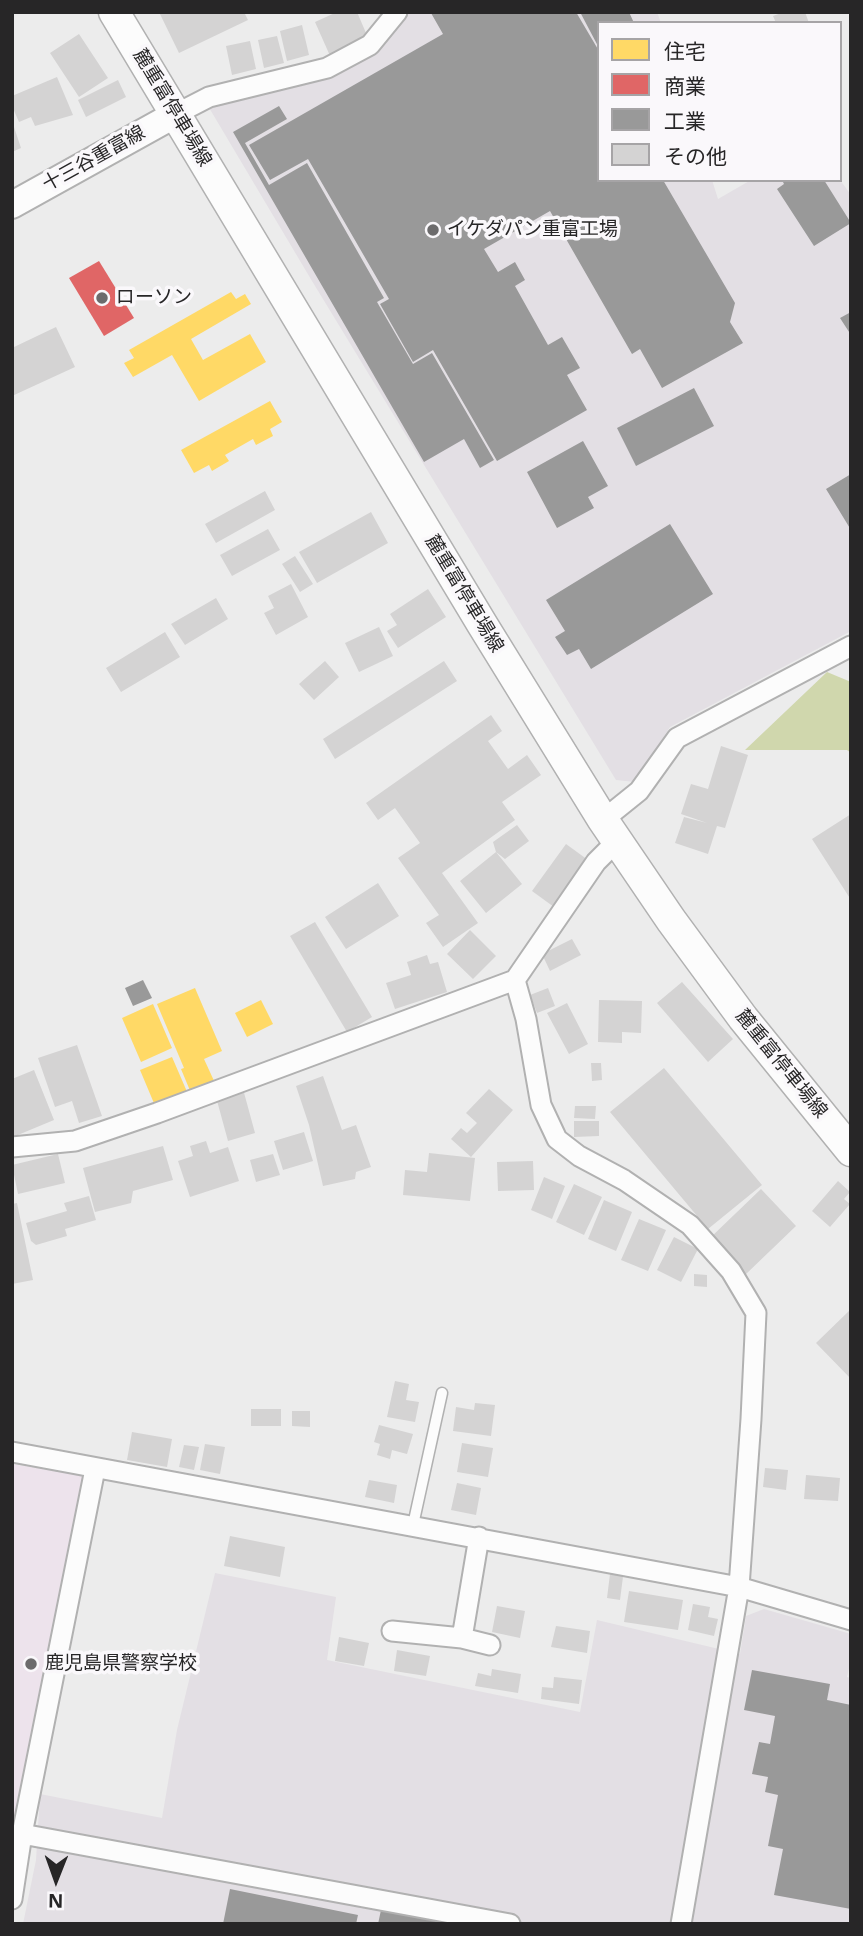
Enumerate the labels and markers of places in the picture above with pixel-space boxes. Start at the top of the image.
place label: イケダパン重富工場 [447,219,618,241]
marker: イケダパン重富工場 [425,222,441,238]
place label: ローソン [116,287,192,309]
marker: ローソン [94,290,110,306]
place label: 鹿児島県警察学校 [45,1653,197,1675]
marker: 鹿児島県警察学校 [23,1656,39,1672]

